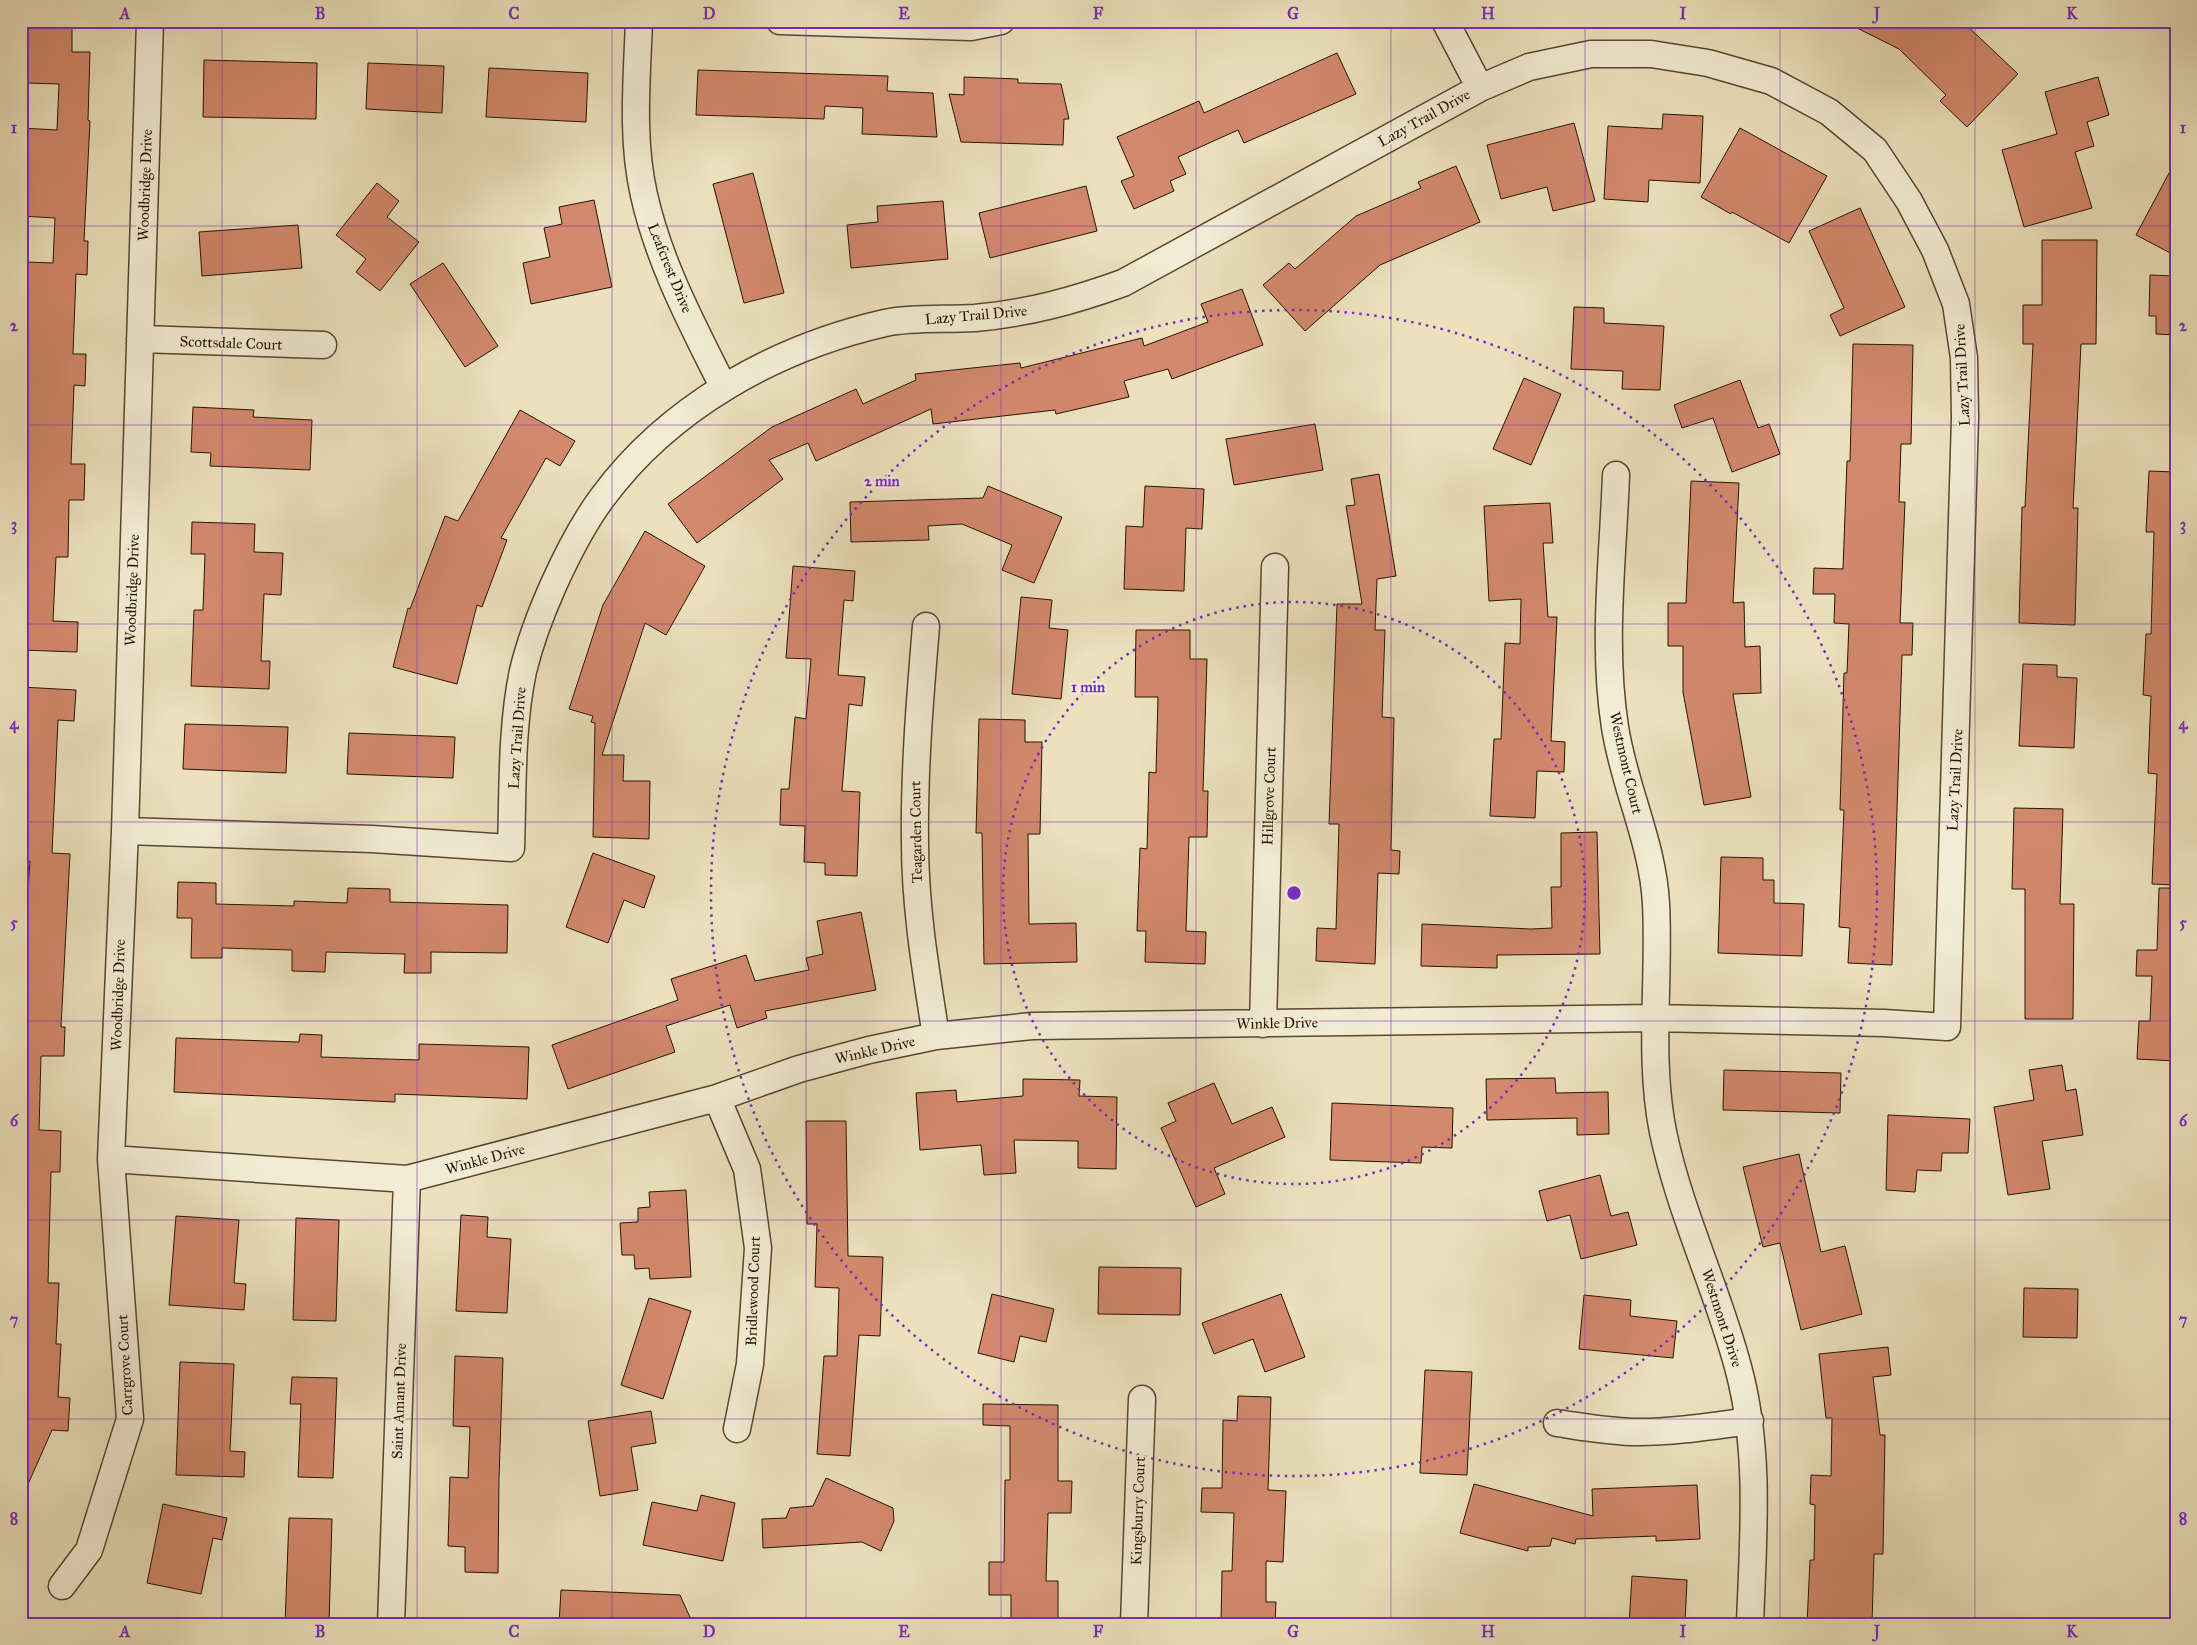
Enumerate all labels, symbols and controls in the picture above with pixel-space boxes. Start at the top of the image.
text: A [119,4,131,23]
text: B [315,4,325,23]
text: C [509,4,520,23]
text: D [703,4,716,23]
text: E [898,4,910,23]
text: F [1093,4,1104,23]
text: G [1287,4,1299,23]
text: H [1481,4,1495,23]
text: I [1680,4,1687,23]
text: J [1872,4,1881,24]
text: K [2066,4,2078,23]
street label: Lazy Trail Drive [1375,85,1473,151]
text: 1 [11,118,18,137]
text: 1 [2180,118,2187,137]
street label: Woodbridge Drive [134,129,156,241]
street label: Leafcrest Drive [644,220,696,316]
street label: Lazy Trail Drive [924,302,1028,328]
text: 2 [10,316,19,335]
text: 2 [2179,316,2188,335]
street label: Lazy Trail Drive [1950,323,1974,427]
street label: Scottsdale Court [179,332,283,354]
text: 2 min [864,472,901,490]
text: 3 [11,515,17,535]
text: 3 [2180,515,2186,535]
street label: Woodbridge Drive [121,534,143,646]
text: 1 min [1071,678,1106,696]
street label: Lazy Trail Drive [504,686,530,790]
street label: Westmont Court [1605,710,1647,817]
text: 4 [10,714,20,734]
text: 4 [2179,714,2189,734]
street label: Lazy Trail Drive [1943,728,1967,832]
street label: Hillgrove Court [1258,746,1280,846]
street label: Teagarden Court [906,780,926,883]
centre of rings [1285,884,1303,902]
text: 5 [10,913,18,932]
text: 5 [2179,913,2187,932]
street label: Woodbridge Drive [107,939,129,1051]
street label: Winkle Drive [1236,1013,1318,1033]
street label: Winkle Drive [833,1032,917,1068]
text: 6 [10,1111,19,1130]
text: 6 [2179,1111,2188,1130]
street label: Winkle Drive [443,1140,527,1178]
street label: Bridlewood Court [742,1235,764,1346]
street label: Westmont Drive [1698,1267,1746,1369]
text: 7 [10,1310,19,1329]
text: 7 [2179,1310,2188,1329]
street label: Carrgrove Court [113,1313,137,1416]
street label: Saint Amant Drive [388,1343,410,1459]
street label: Kingsburry Court [1127,1456,1149,1566]
text: 8 [10,1509,18,1528]
text: 8 [2179,1509,2187,1528]
text: A [119,1622,131,1641]
text: B [315,1622,325,1641]
text: C [509,1622,520,1641]
text: D [703,1622,716,1641]
text: E [898,1622,910,1641]
text: F [1093,1622,1104,1641]
text: G [1287,1622,1299,1641]
text: H [1481,1622,1495,1641]
text: I [1680,1622,1687,1641]
text: J [1872,1622,1881,1642]
text: K [2066,1622,2078,1641]

